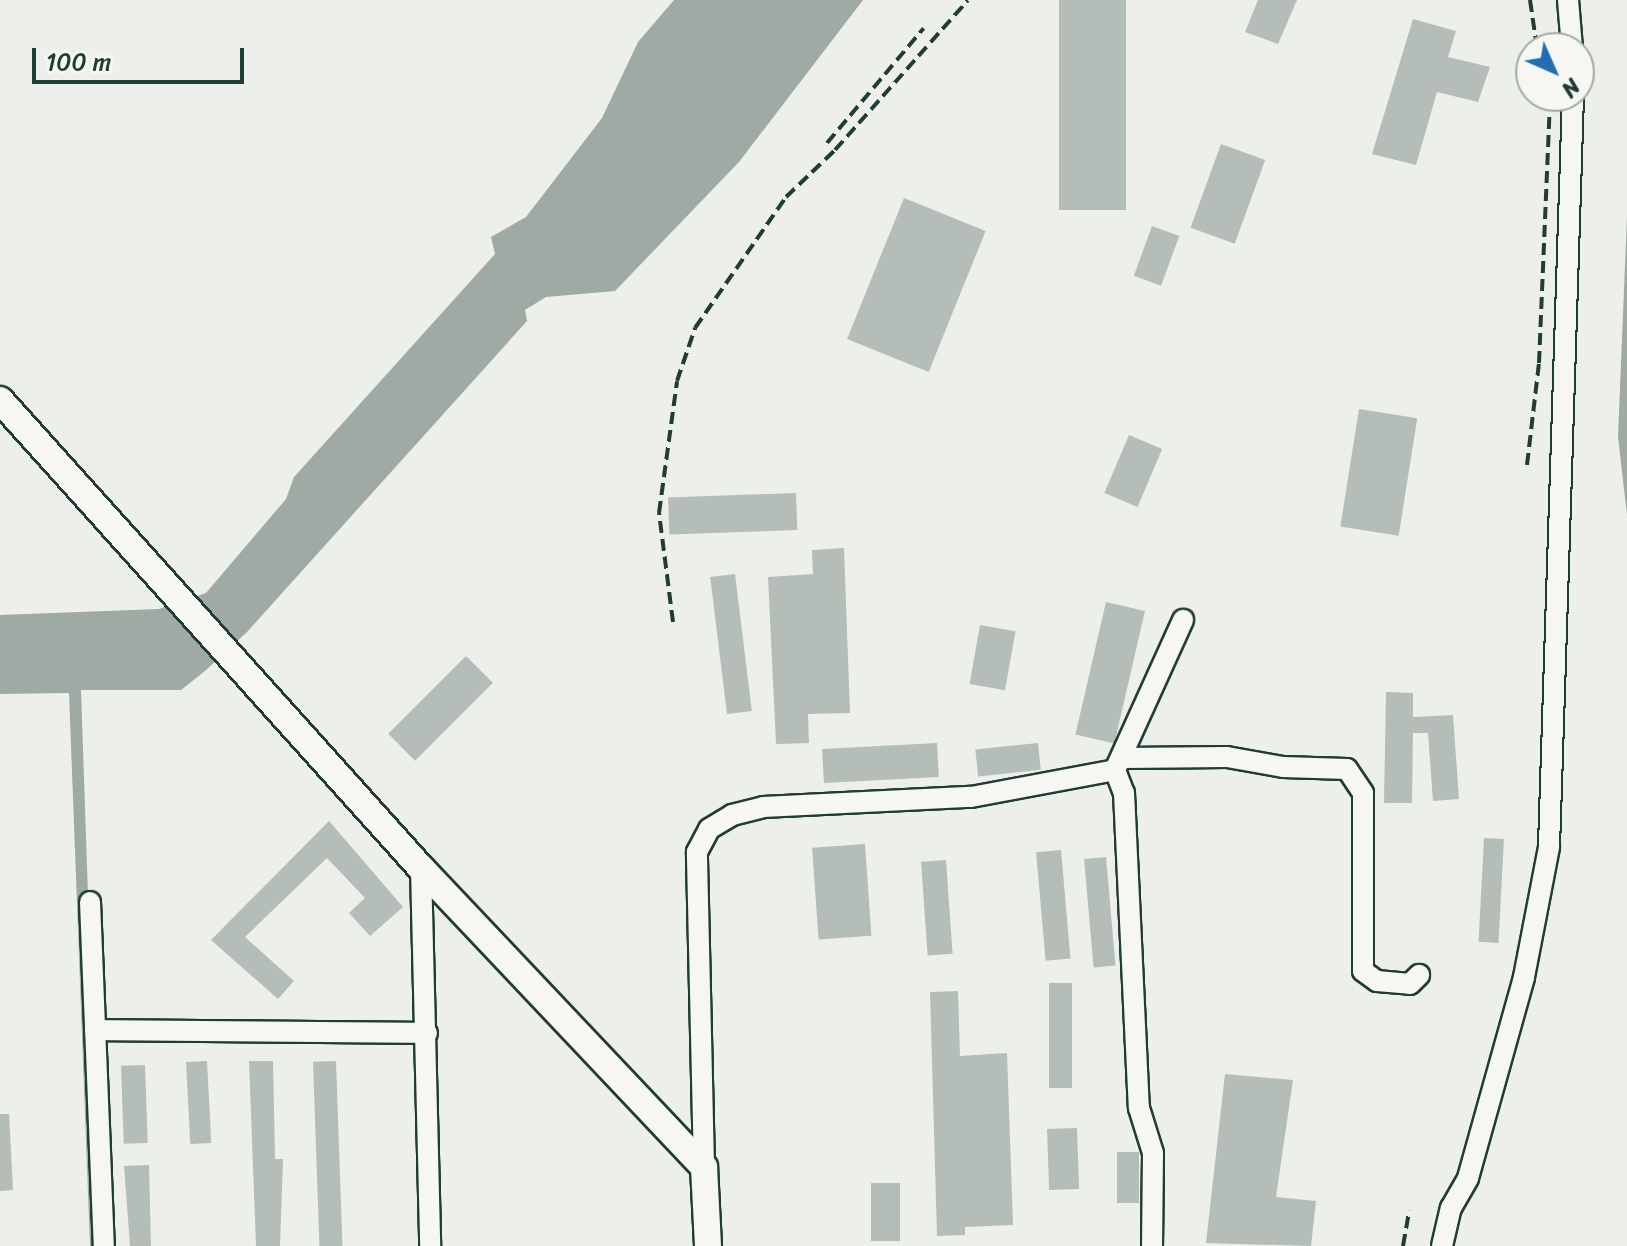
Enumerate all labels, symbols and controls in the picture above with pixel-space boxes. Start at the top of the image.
scale bar [36,32,248,82]
north arrow [1515,32,1595,112]
text: 100 m [46,41,111,83]
text: N [1552,69,1590,107]

